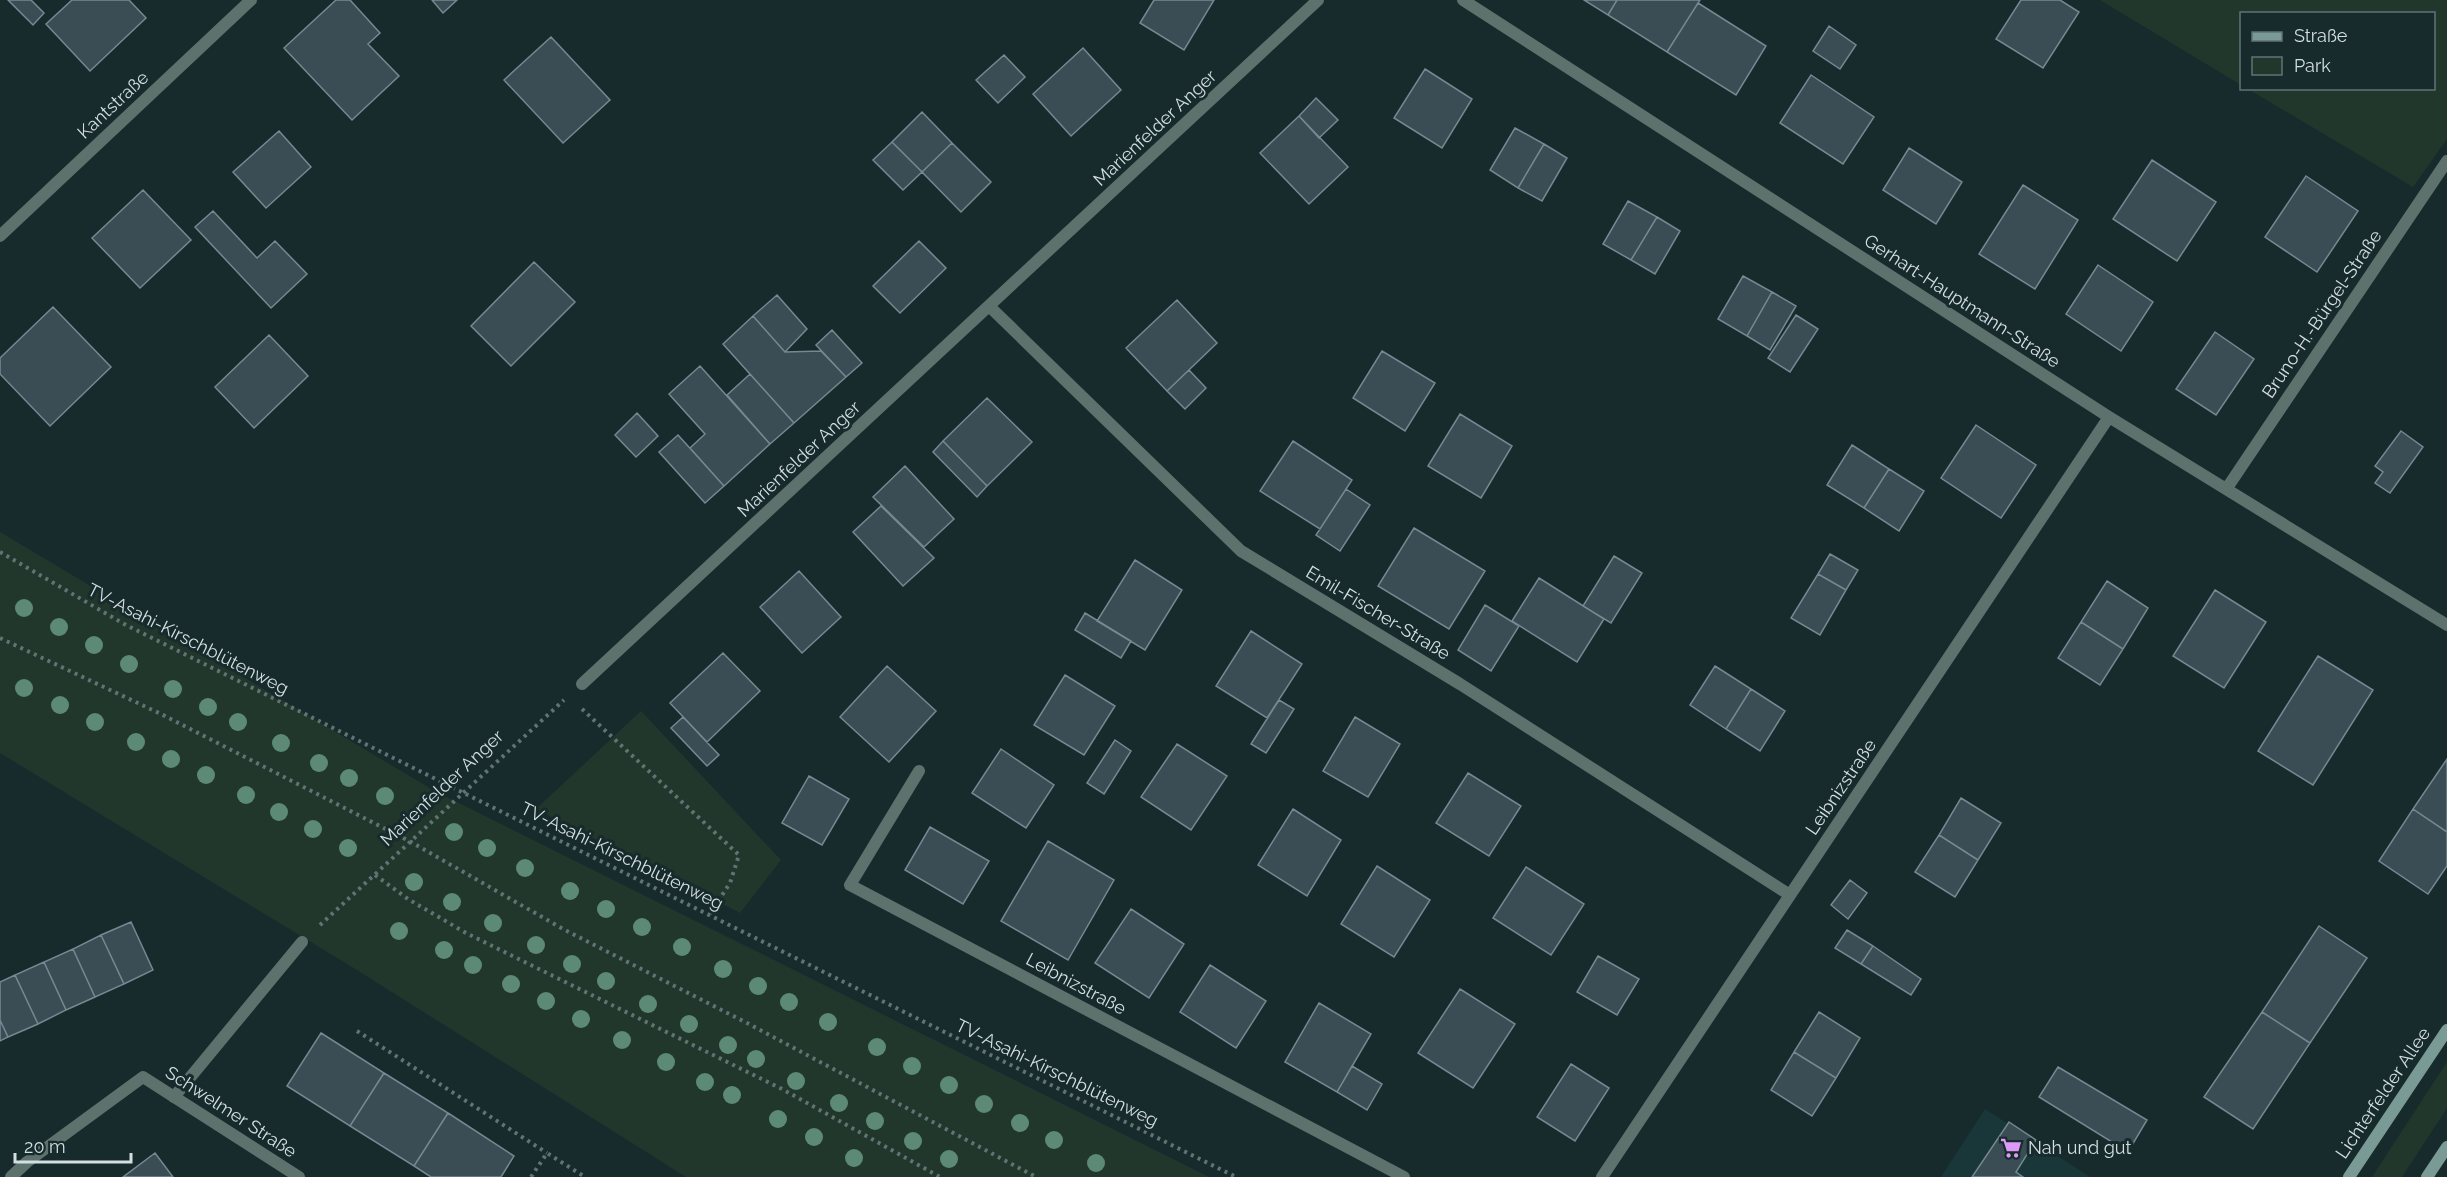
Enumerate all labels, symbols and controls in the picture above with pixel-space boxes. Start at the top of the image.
legend [2240,12,2435,90]
text: Straße [2294,25,2348,46]
text: Park [2294,55,2331,76]
street label: Marienfelder Anger [1089,65,1221,190]
street label: Kantstraße [73,66,153,143]
street label: Bruno-H.-Bürgel-Straße [2258,225,2386,402]
street label: Gerhart-Hauptmann-Straße [1861,229,2064,372]
street label: Marienfelder Anger [733,396,865,521]
street label: Emil-Fischer-Straße [1302,561,1454,664]
street label: TV-Asahi-Kirschblütenweg [84,579,292,699]
street label: Marienfelder Anger [376,725,508,850]
street label: Leibnizstraße [1801,735,1880,838]
street label: TV-Asahi-Kirschblütenweg [517,797,727,914]
street label: Leibnizstraße [1023,948,1130,1019]
street label: TV-Asahi-Kirschblütenweg [952,1014,1162,1131]
street label: Lichterfelder Allee [2331,1023,2434,1162]
street label: Schwelmer Straße [162,1061,301,1162]
scale bar [15,1126,130,1164]
text: 20 m [24,1136,66,1157]
supermarket icon: Nah und gut [1999,1136,2023,1160]
place label: Nah und gut [2028,1137,2132,1158]

